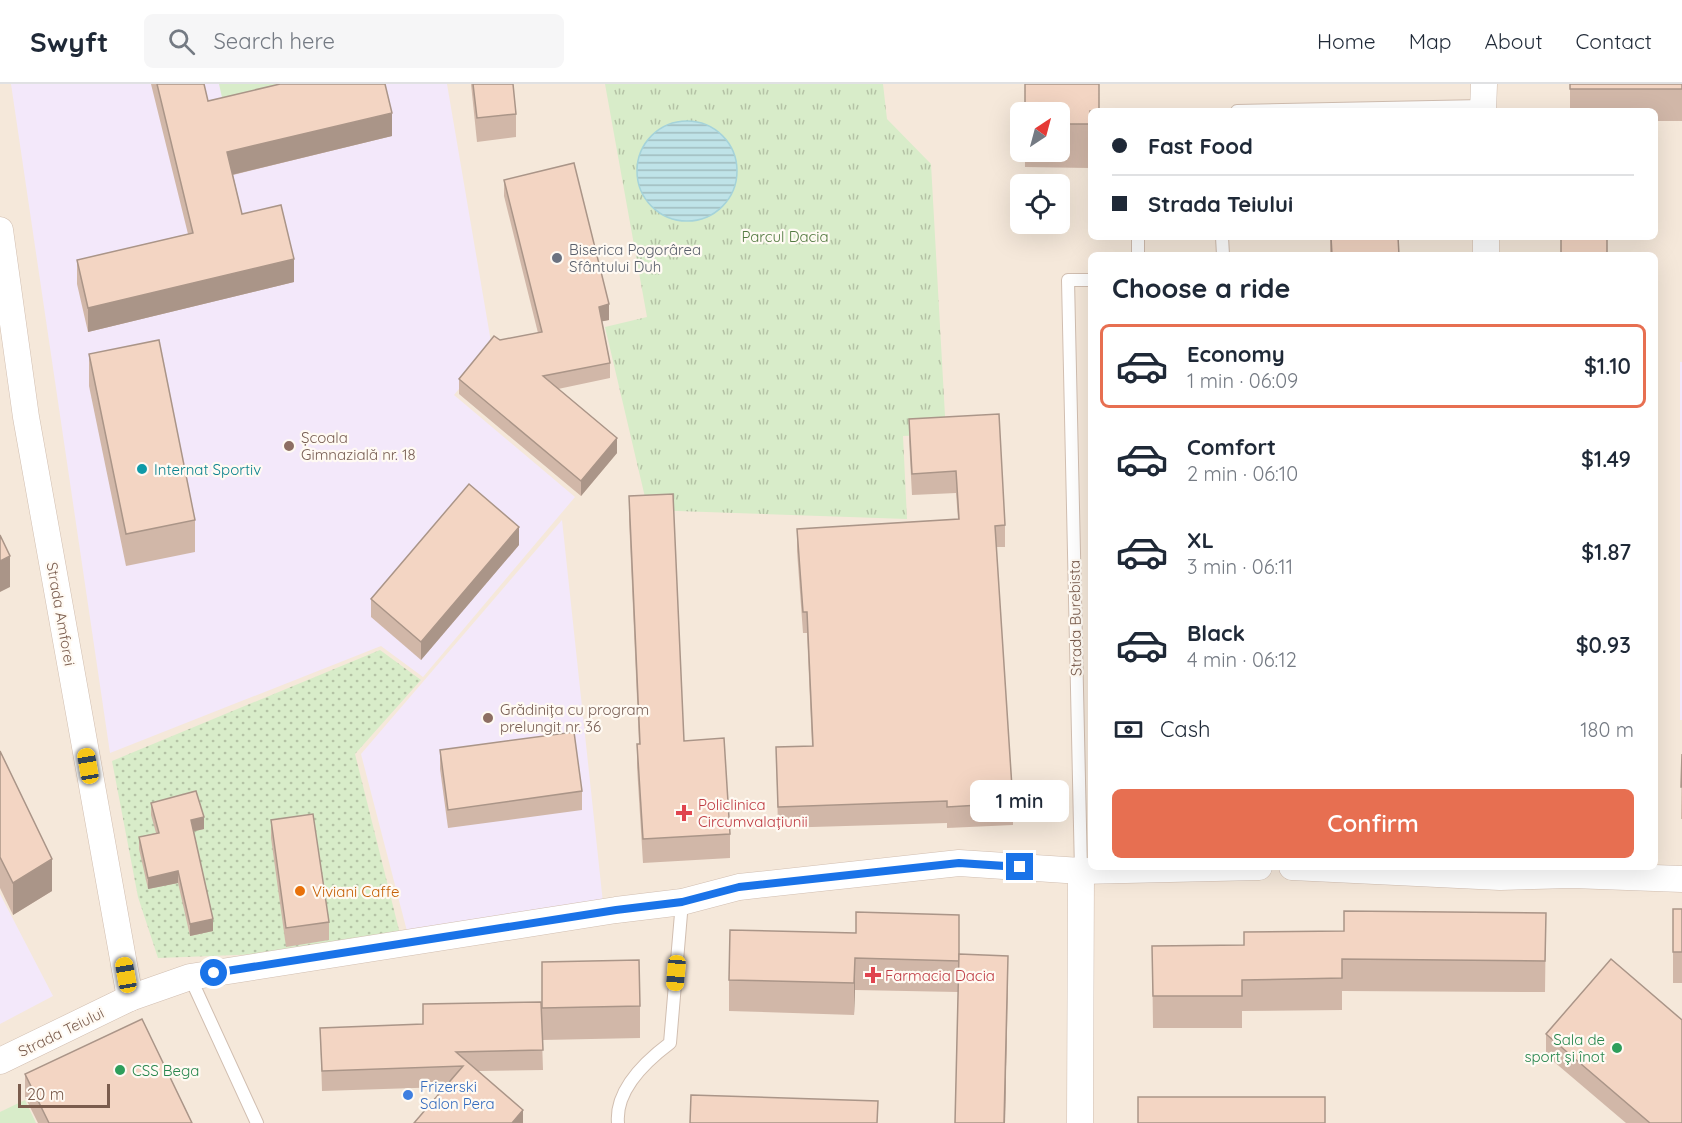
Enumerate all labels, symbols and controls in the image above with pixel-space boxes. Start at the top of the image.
search box [144,14,564,68]
text: Swyft [30,24,108,59]
icon: search [165,25,198,58]
text: Search here [213,27,335,55]
text: Home [1317,28,1376,54]
text: Map [1409,28,1452,54]
text: About [1485,28,1543,54]
text: Contact [1576,28,1652,54]
north arrow [1010,102,1070,162]
map controls [1010,102,1070,234]
text: Fast Food [1148,132,1253,160]
button: locate [1010,174,1070,234]
text: Strada Teiului [1148,190,1293,218]
park label: Parcul Dacia [741,227,829,246]
place label: Biserica Pogorârea Sfântului Duh [569,240,701,276]
marker: Biserica Pogorârea Sfântului Duh [550,251,564,265]
text: Choose a ride [1112,271,1290,305]
icon: car [1115,339,1169,393]
text: Economy [1187,340,1285,368]
text: $1.10 [1584,352,1631,380]
text: 1 min · 06:09 [1187,368,1298,393]
place label: Școala Gimnazială nr. 18 [301,428,416,464]
icon: car [1115,432,1169,486]
text: Comfort [1187,433,1276,461]
marker: Școala Gimnazială nr. 18 [282,439,296,453]
text: $1.49 [1581,445,1631,473]
place label: Internat Sportiv [154,460,261,479]
text: 2 min · 06:10 [1187,461,1298,486]
marker: Internat Sportiv [135,462,149,476]
icon: car [1115,525,1169,579]
text: XL [1187,526,1214,554]
text: $1.87 [1581,538,1631,566]
text: 3 min · 06:11 [1187,554,1293,579]
street label: Strada Burebista [1064,560,1086,676]
street label: Strada Amforei [43,561,79,667]
icon: car [1115,618,1169,672]
text: Black [1187,619,1245,647]
text: $0.93 [1576,631,1631,659]
text: 4 min · 06:12 [1187,647,1297,672]
place label: Grădinița cu program prelungit nr. 36 [500,700,649,736]
marker: Grădinița cu program prelungit nr. 36 [481,711,495,725]
icon: cash [1112,713,1145,746]
text: Cash [1160,715,1211,743]
text: 180 m [1580,717,1634,742]
car [76,747,100,785]
callout: 1 min [970,780,1070,822]
text: 1 min [996,788,1043,813]
button: Confirm [1112,789,1634,858]
place label: Policlinica Circumvalațiunii [698,795,808,831]
marker: Policlinica Circumvalațiunii [675,804,693,822]
route end [1006,853,1033,880]
place label: Viviani Caffe [312,882,400,901]
marker: Viviani Caffe [293,884,307,898]
car [665,954,687,992]
car [114,956,138,994]
route start [200,959,227,986]
place label: Farmacia Dacia [885,966,995,985]
marker: Farmacia Dacia [866,968,880,982]
street label: Strada Teiului [15,1003,107,1061]
place label: Sala de sport și înot [1524,1030,1605,1066]
marker: Sala de sport și înot [1610,1041,1624,1055]
place label: CSS Bega [132,1061,199,1080]
marker: CSS Bega [113,1063,127,1077]
place label: Frizerski Salon Pera [420,1077,495,1113]
scale bar [18,1081,110,1108]
text: 20 m [27,1084,64,1104]
marker: Frizerski Salon Pera [401,1088,415,1102]

